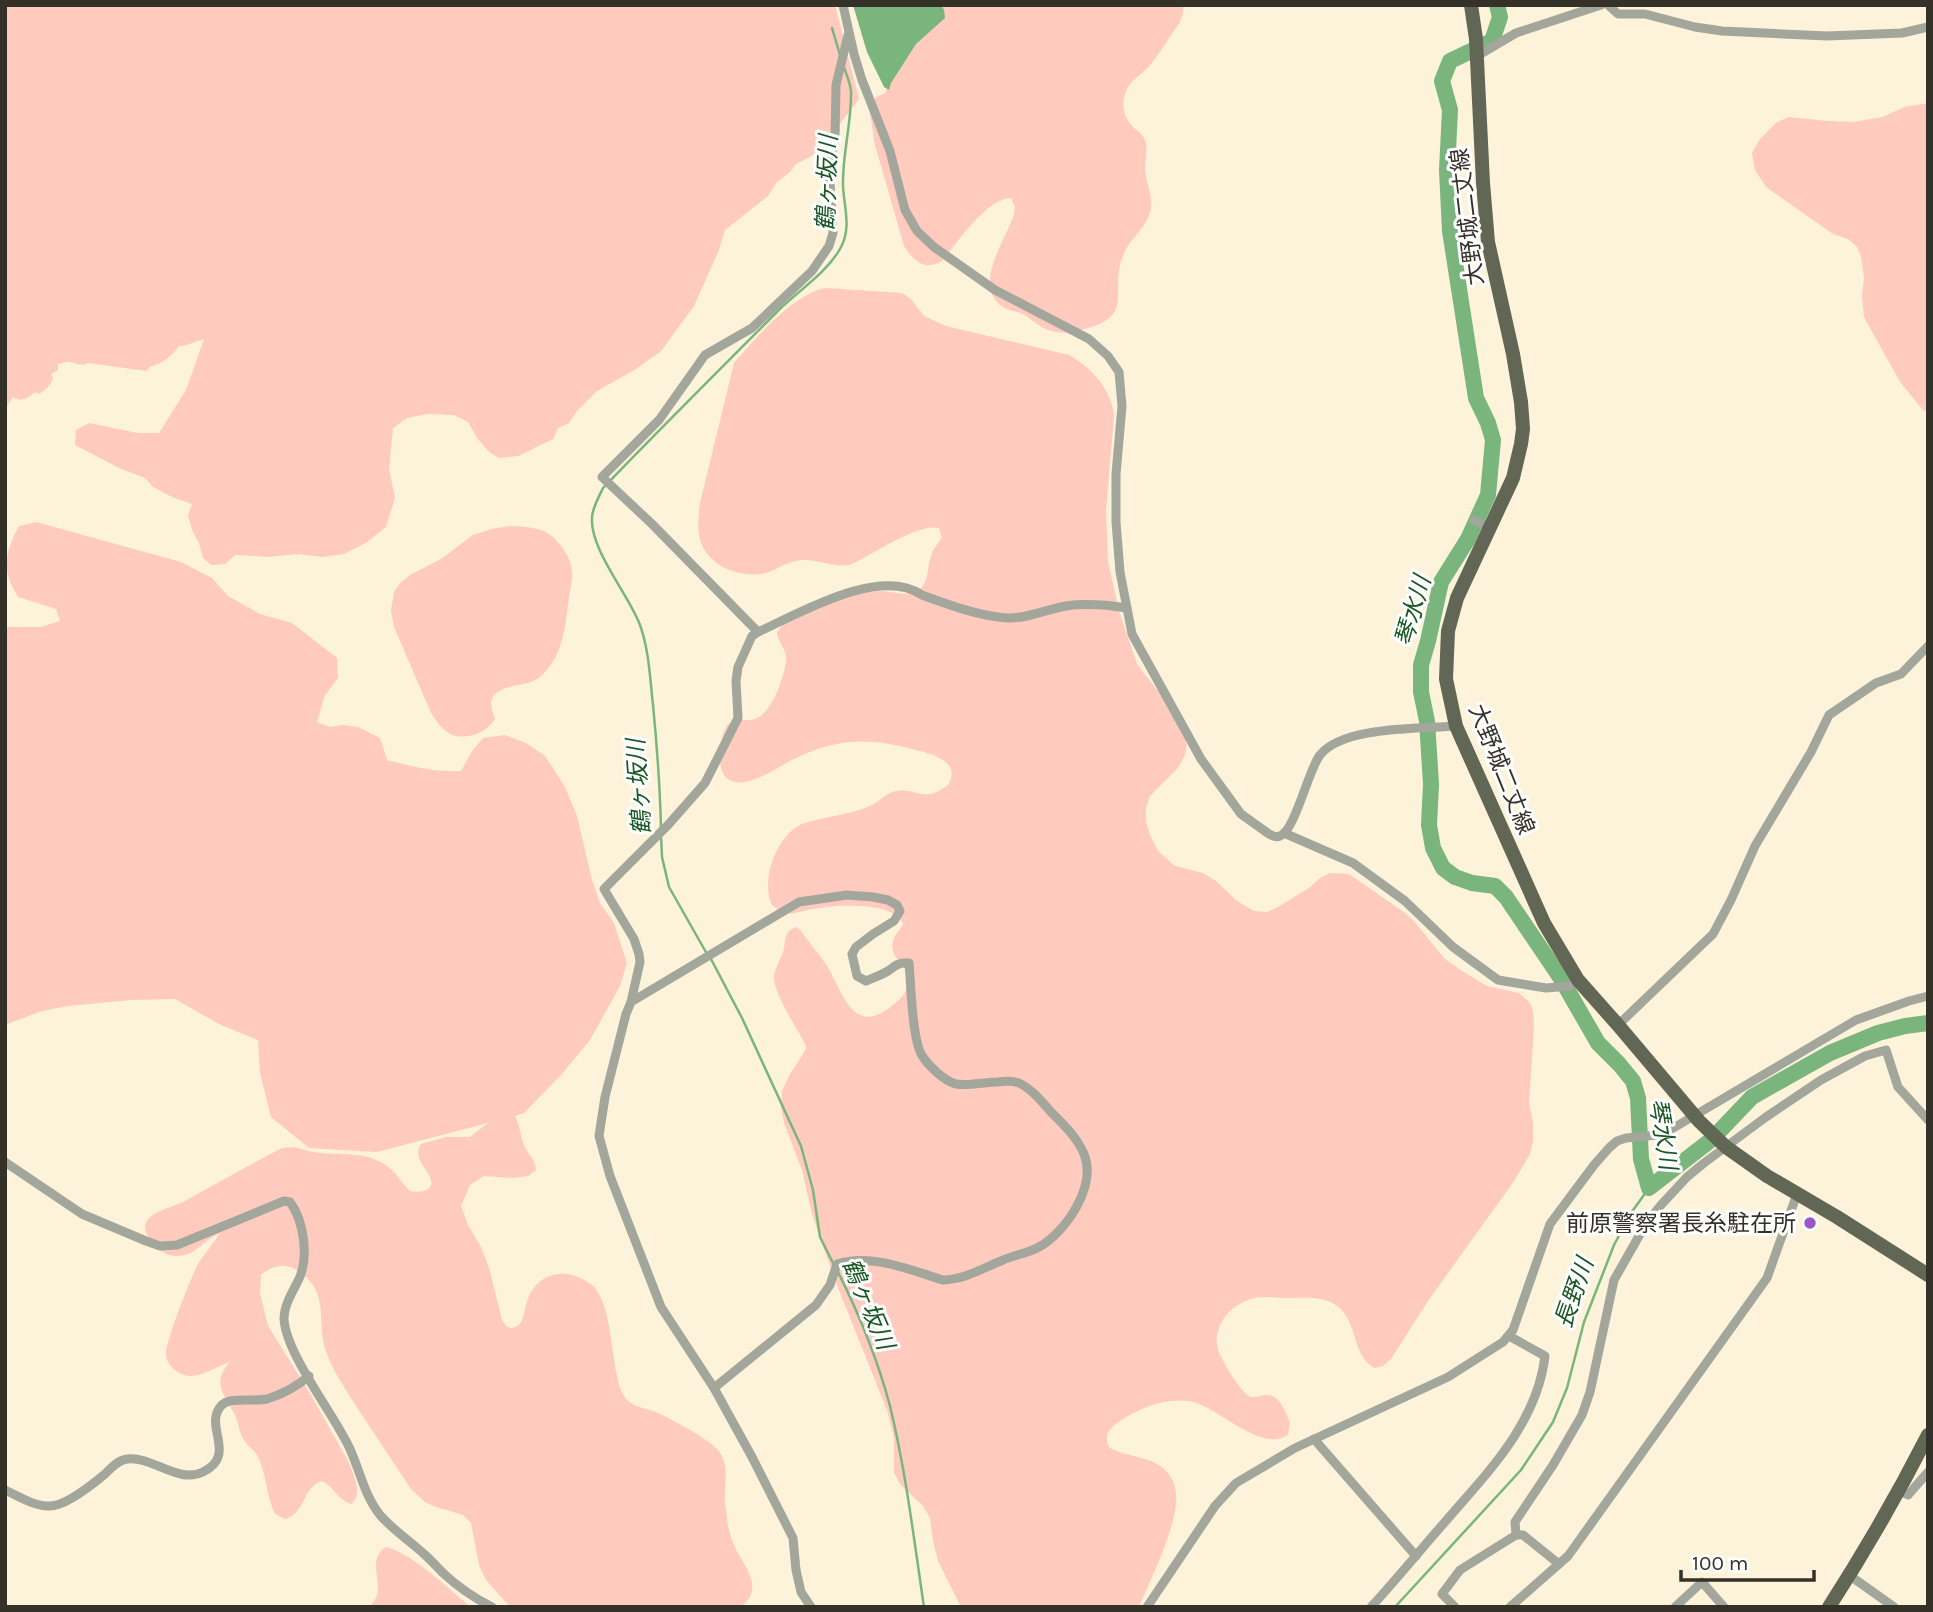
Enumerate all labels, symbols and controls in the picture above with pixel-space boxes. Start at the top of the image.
water label: 鶴ヶ坂川 [811,132,843,231]
street label: 大野城二丈線 [1446,147,1489,287]
water label: 琴水川 [1390,570,1437,649]
street label: 大野城二丈線 [1463,700,1540,838]
water label: 鶴ヶ坂川 [621,735,656,836]
water label: 琴水川 [1644,1096,1683,1175]
place label: 前原警察署長糸駐在所 [1566,1210,1796,1237]
marker: 前原警察署長糸駐在所 [1802,1215,1818,1231]
water label: 長野川 [1549,1252,1600,1332]
water label: 鶴ヶ坂川 [836,1254,901,1356]
scale bar [1681,1538,1814,1582]
text: 100 m [1692,1551,1749,1575]

